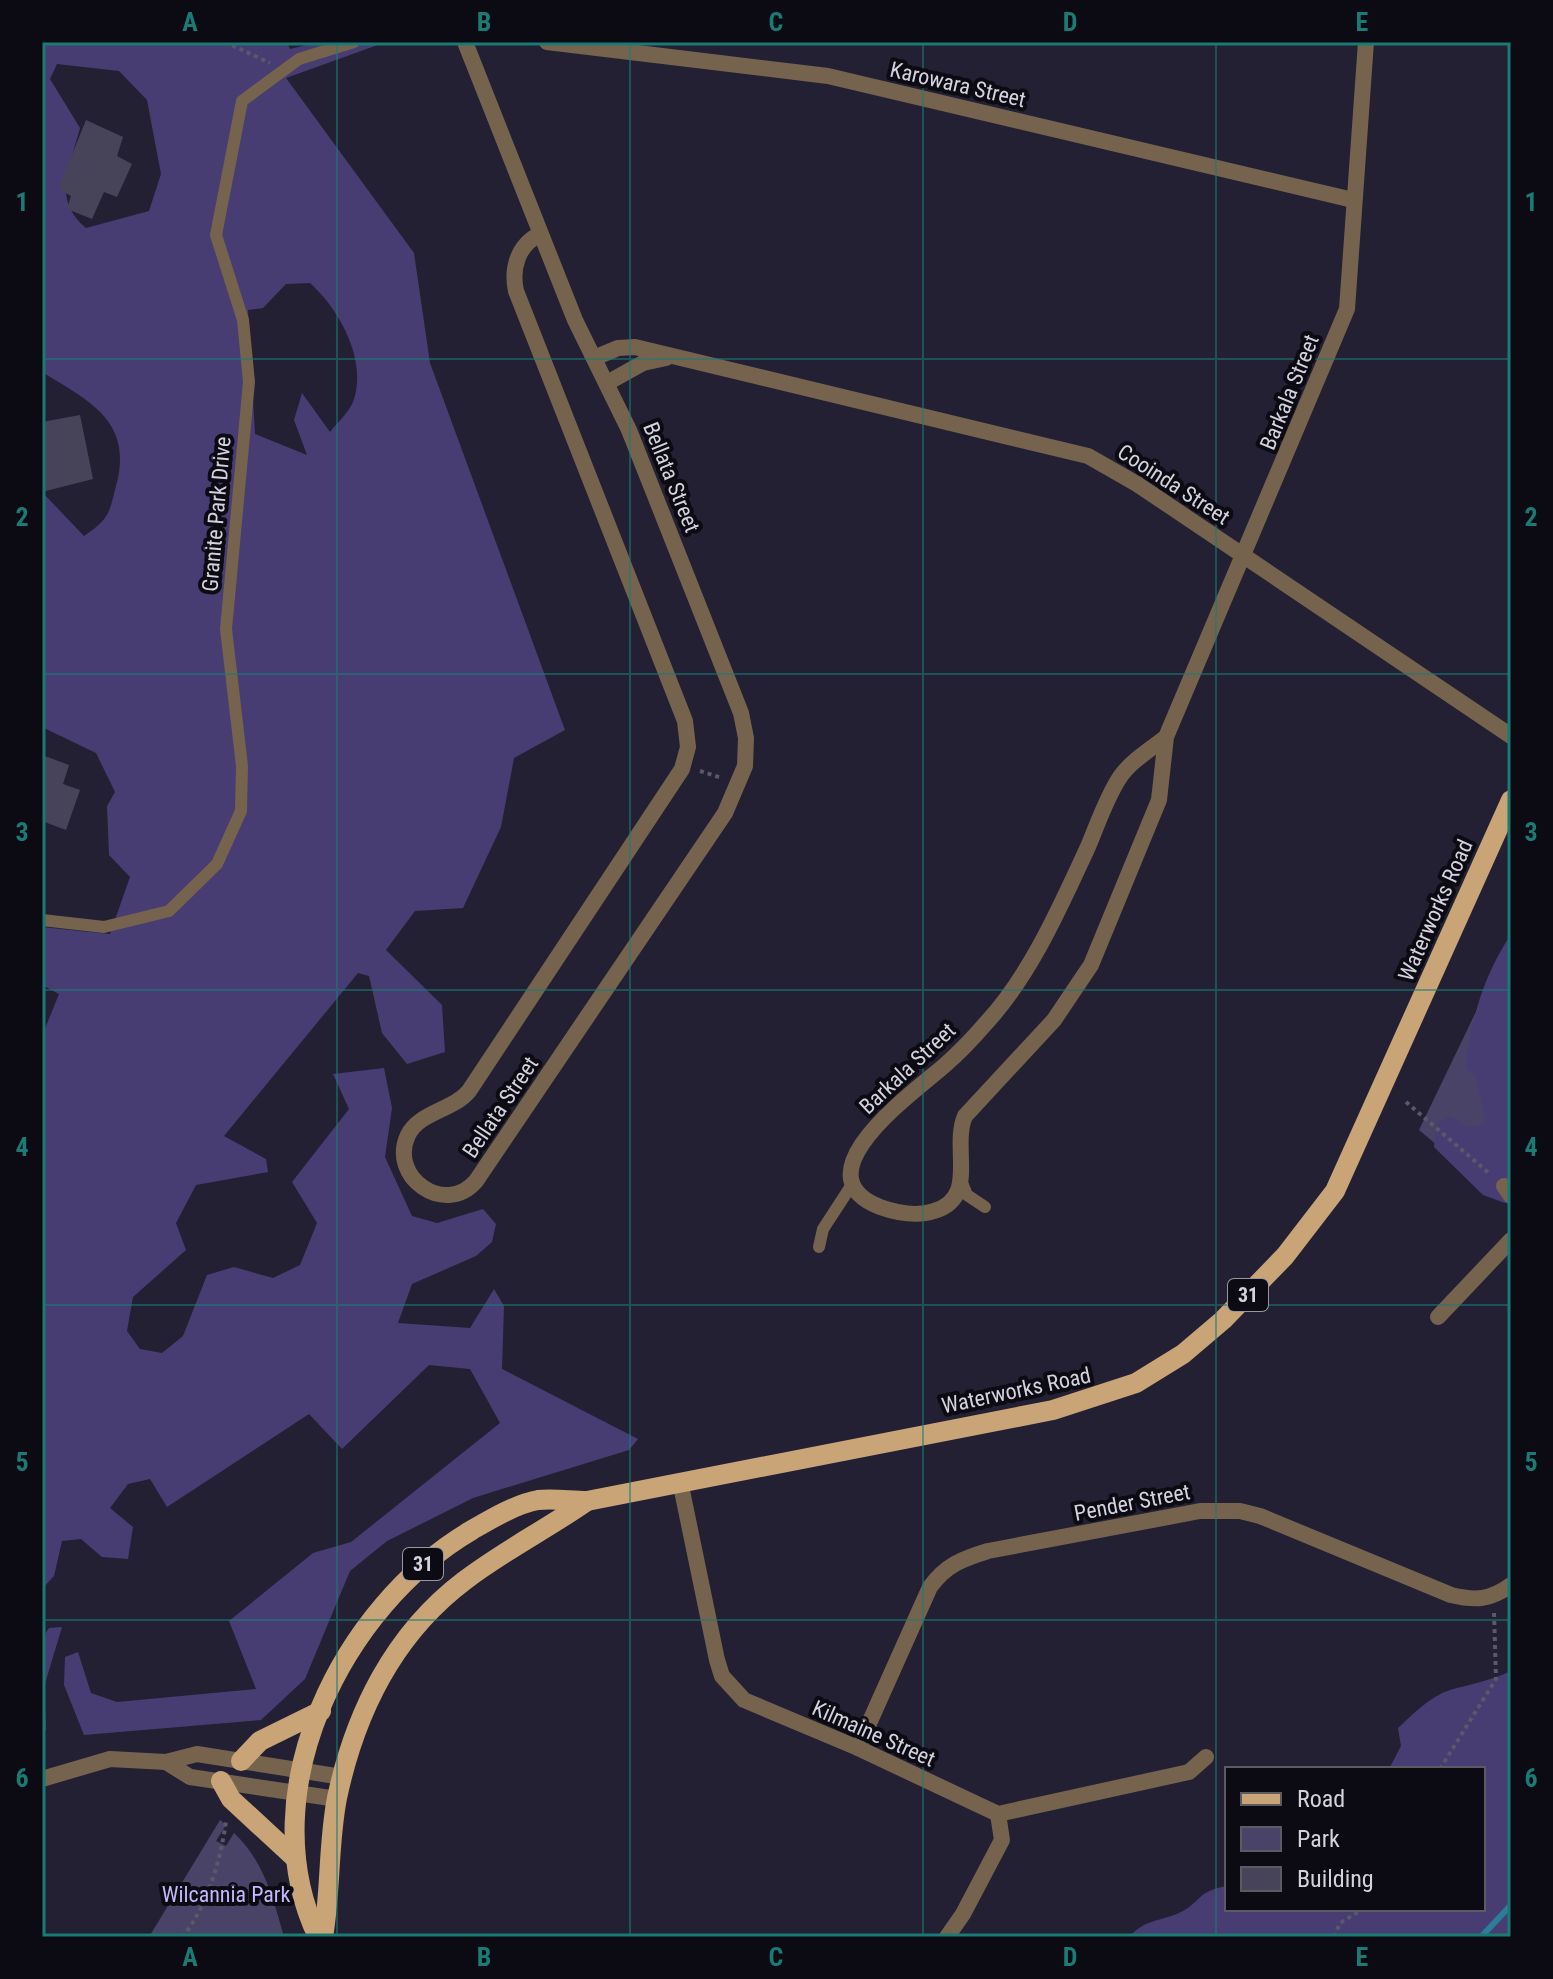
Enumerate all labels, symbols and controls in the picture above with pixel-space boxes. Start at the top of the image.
text: A [182,7,198,37]
text: B [477,7,491,37]
text: C [769,7,784,37]
text: D [1063,7,1077,37]
text: E [1356,7,1369,37]
street label: Karowara Street [888,57,1028,112]
text: 1 [15,187,29,217]
text: 1 [1524,187,1538,217]
street label: Barkala Street [1255,331,1324,453]
street label: Bellata Street [638,418,705,536]
street label: Granite Park Drive [197,435,236,593]
street label: Cooinda Street [1113,439,1234,530]
text: 2 [15,502,29,532]
text: 2 [1524,502,1538,532]
text: 3 [15,817,29,847]
text: 3 [1524,817,1538,847]
street label: Waterworks Road [1393,836,1478,985]
street label: Barkala Street [854,1018,960,1119]
street label: Bellata Street [457,1052,543,1163]
text: 4 [15,1132,29,1162]
text: 4 [1524,1132,1538,1162]
road number: 31 [1228,1279,1268,1311]
street label: Waterworks Road [939,1362,1093,1419]
text: 5 [15,1447,29,1477]
text: 5 [1524,1447,1538,1477]
street label: Pender Street [1072,1479,1192,1526]
road number: 31 [403,1548,443,1580]
street label: Kilmaine Street [808,1695,939,1772]
text: 6 [15,1763,29,1793]
text: 6 [1524,1763,1538,1793]
legend [1225,1767,1485,1911]
text: Road [1297,1785,1345,1813]
text: Park [1297,1825,1340,1853]
text: Building [1297,1865,1374,1893]
park label: Wilcannia Park [162,1882,290,1907]
text: A [182,1942,198,1972]
text: B [477,1942,491,1972]
text: C [769,1942,784,1972]
text: D [1063,1942,1077,1972]
text: E [1356,1942,1369,1972]

